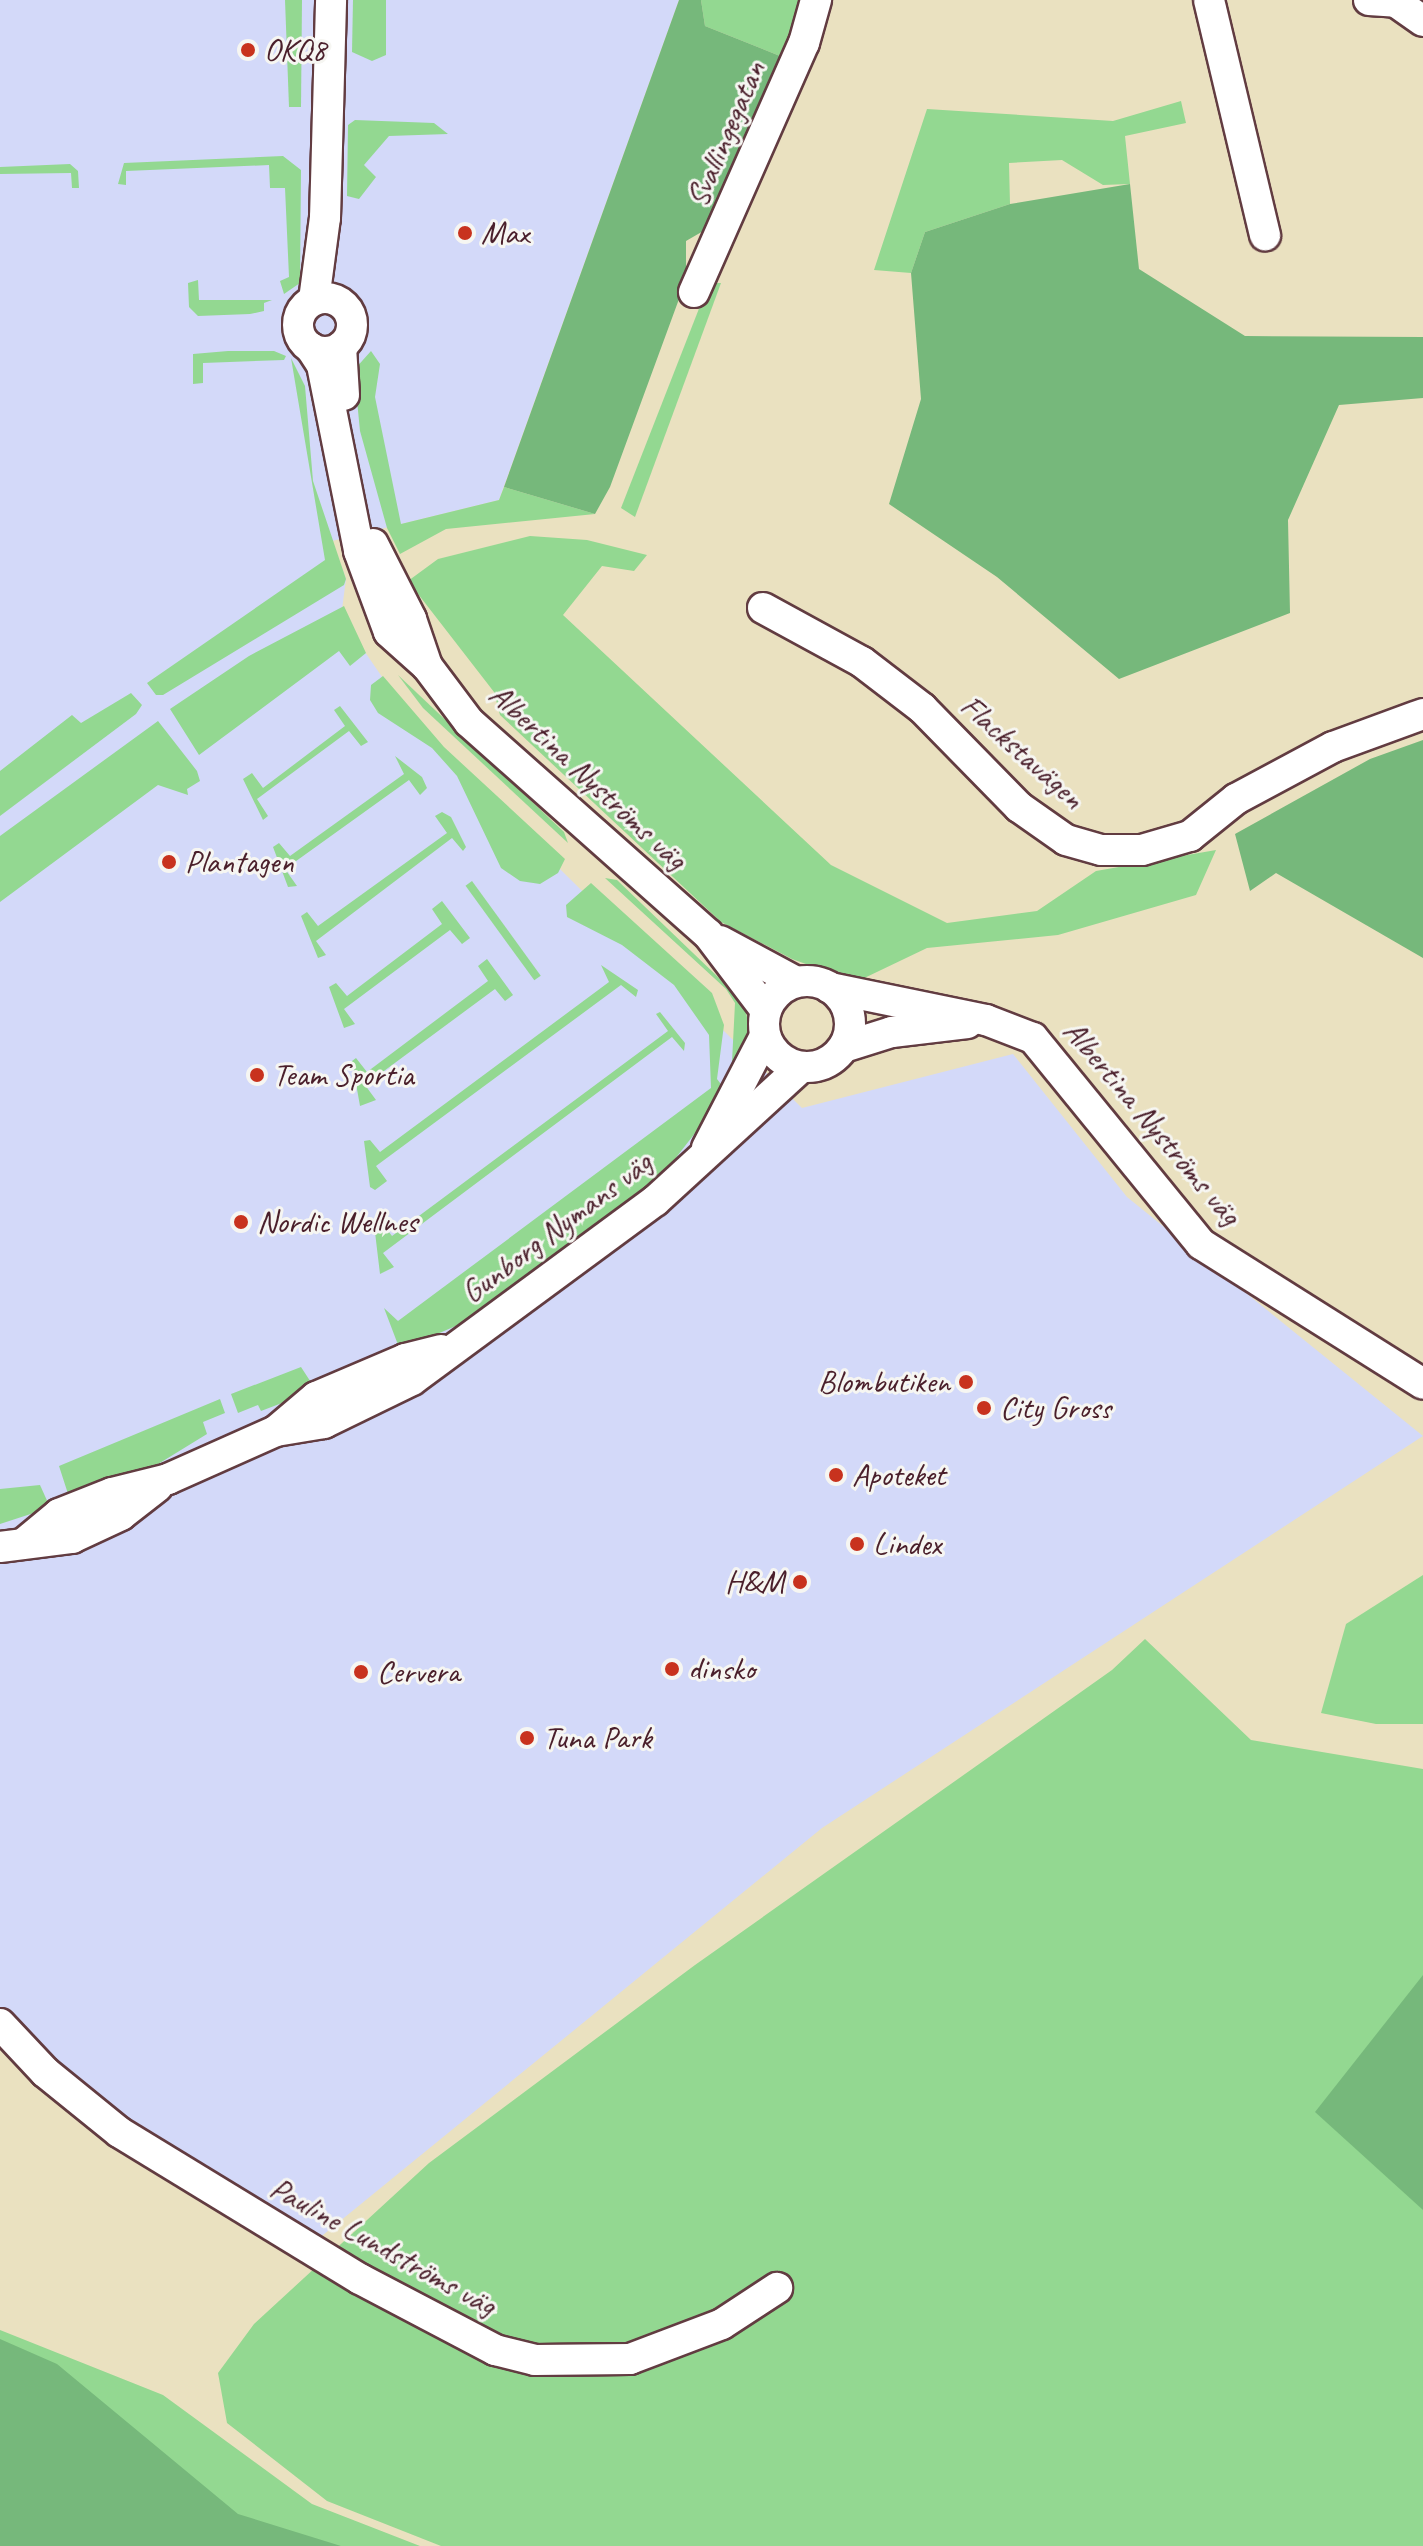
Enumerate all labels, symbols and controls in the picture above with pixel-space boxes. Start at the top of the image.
place label: OKQ8 [264,31,326,69]
marker: OKQ8 [239,41,257,59]
street label: Svallingegatan [678,55,774,213]
place label: Max [481,214,529,252]
marker: Max [456,224,474,242]
street label: Albertina Nyströms väg [481,676,695,878]
street label: Flackstavägen [952,687,1092,817]
place label: Plantagen [185,843,294,881]
marker: Plantagen [160,853,178,871]
street label: Albertina Nyströms väg [1055,1012,1249,1234]
place label: Team Sportia [273,1056,414,1094]
marker: Team Sportia [248,1066,266,1084]
street label: Gunborg Nymans väg [453,1143,661,1313]
place label: Nordic Wellnes [257,1203,418,1241]
marker: Nordic Wellnes [232,1213,250,1231]
place label: Blombutiken [818,1363,950,1401]
marker: Blombutiken [957,1373,975,1391]
place label: City Gross [1000,1389,1111,1427]
marker: City Gross [975,1399,993,1417]
place label: Apoteket [852,1456,945,1494]
marker: Apoteket [827,1466,845,1484]
place label: Lindex [873,1525,941,1563]
marker: Lindex [848,1535,866,1553]
place label: H&M [725,1563,784,1601]
marker: H&M [791,1573,809,1591]
place label: dinsko [688,1650,755,1688]
place label: Cervera [377,1653,460,1691]
marker: dinsko [663,1660,681,1678]
marker: Cervera [352,1663,370,1681]
place label: Tuna Park [543,1719,652,1757]
marker: Tuna Park [518,1729,536,1747]
street label: Pauline Lundströms väg [264,2169,502,2325]

